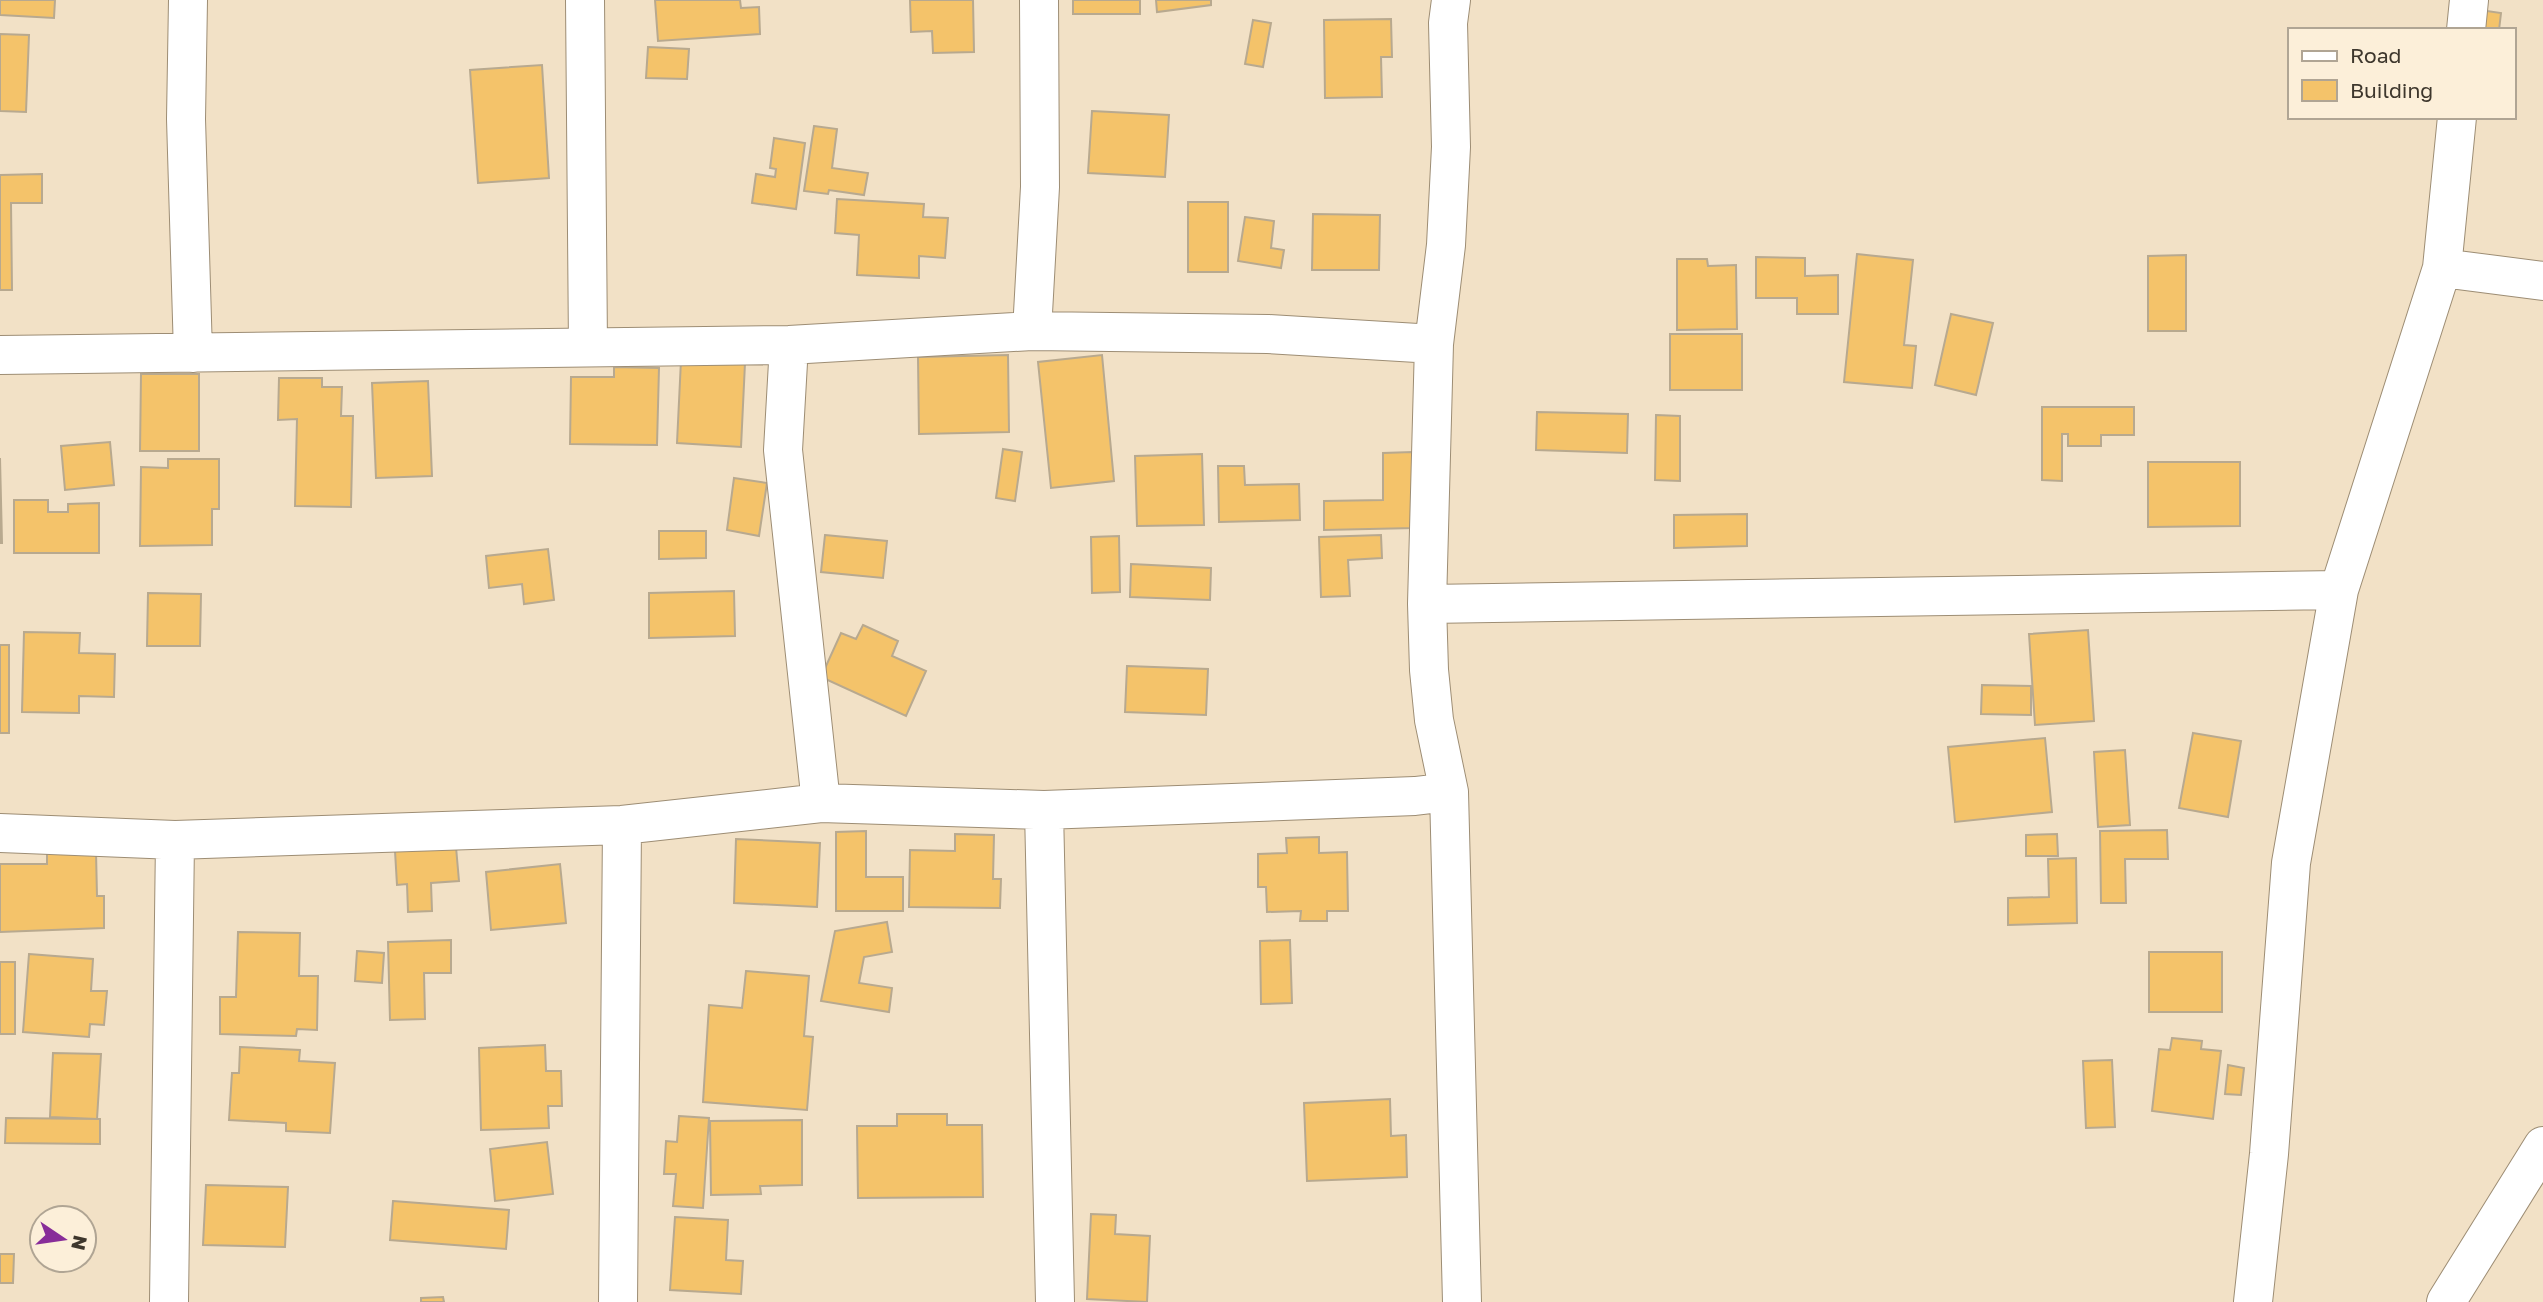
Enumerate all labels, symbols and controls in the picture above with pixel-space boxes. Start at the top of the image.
legend [2288,28,2515,119]
text: Road [2350,42,2401,68]
text: Building [2350,77,2433,103]
north arrow [28,1204,98,1274]
text: N [67,1233,93,1253]

